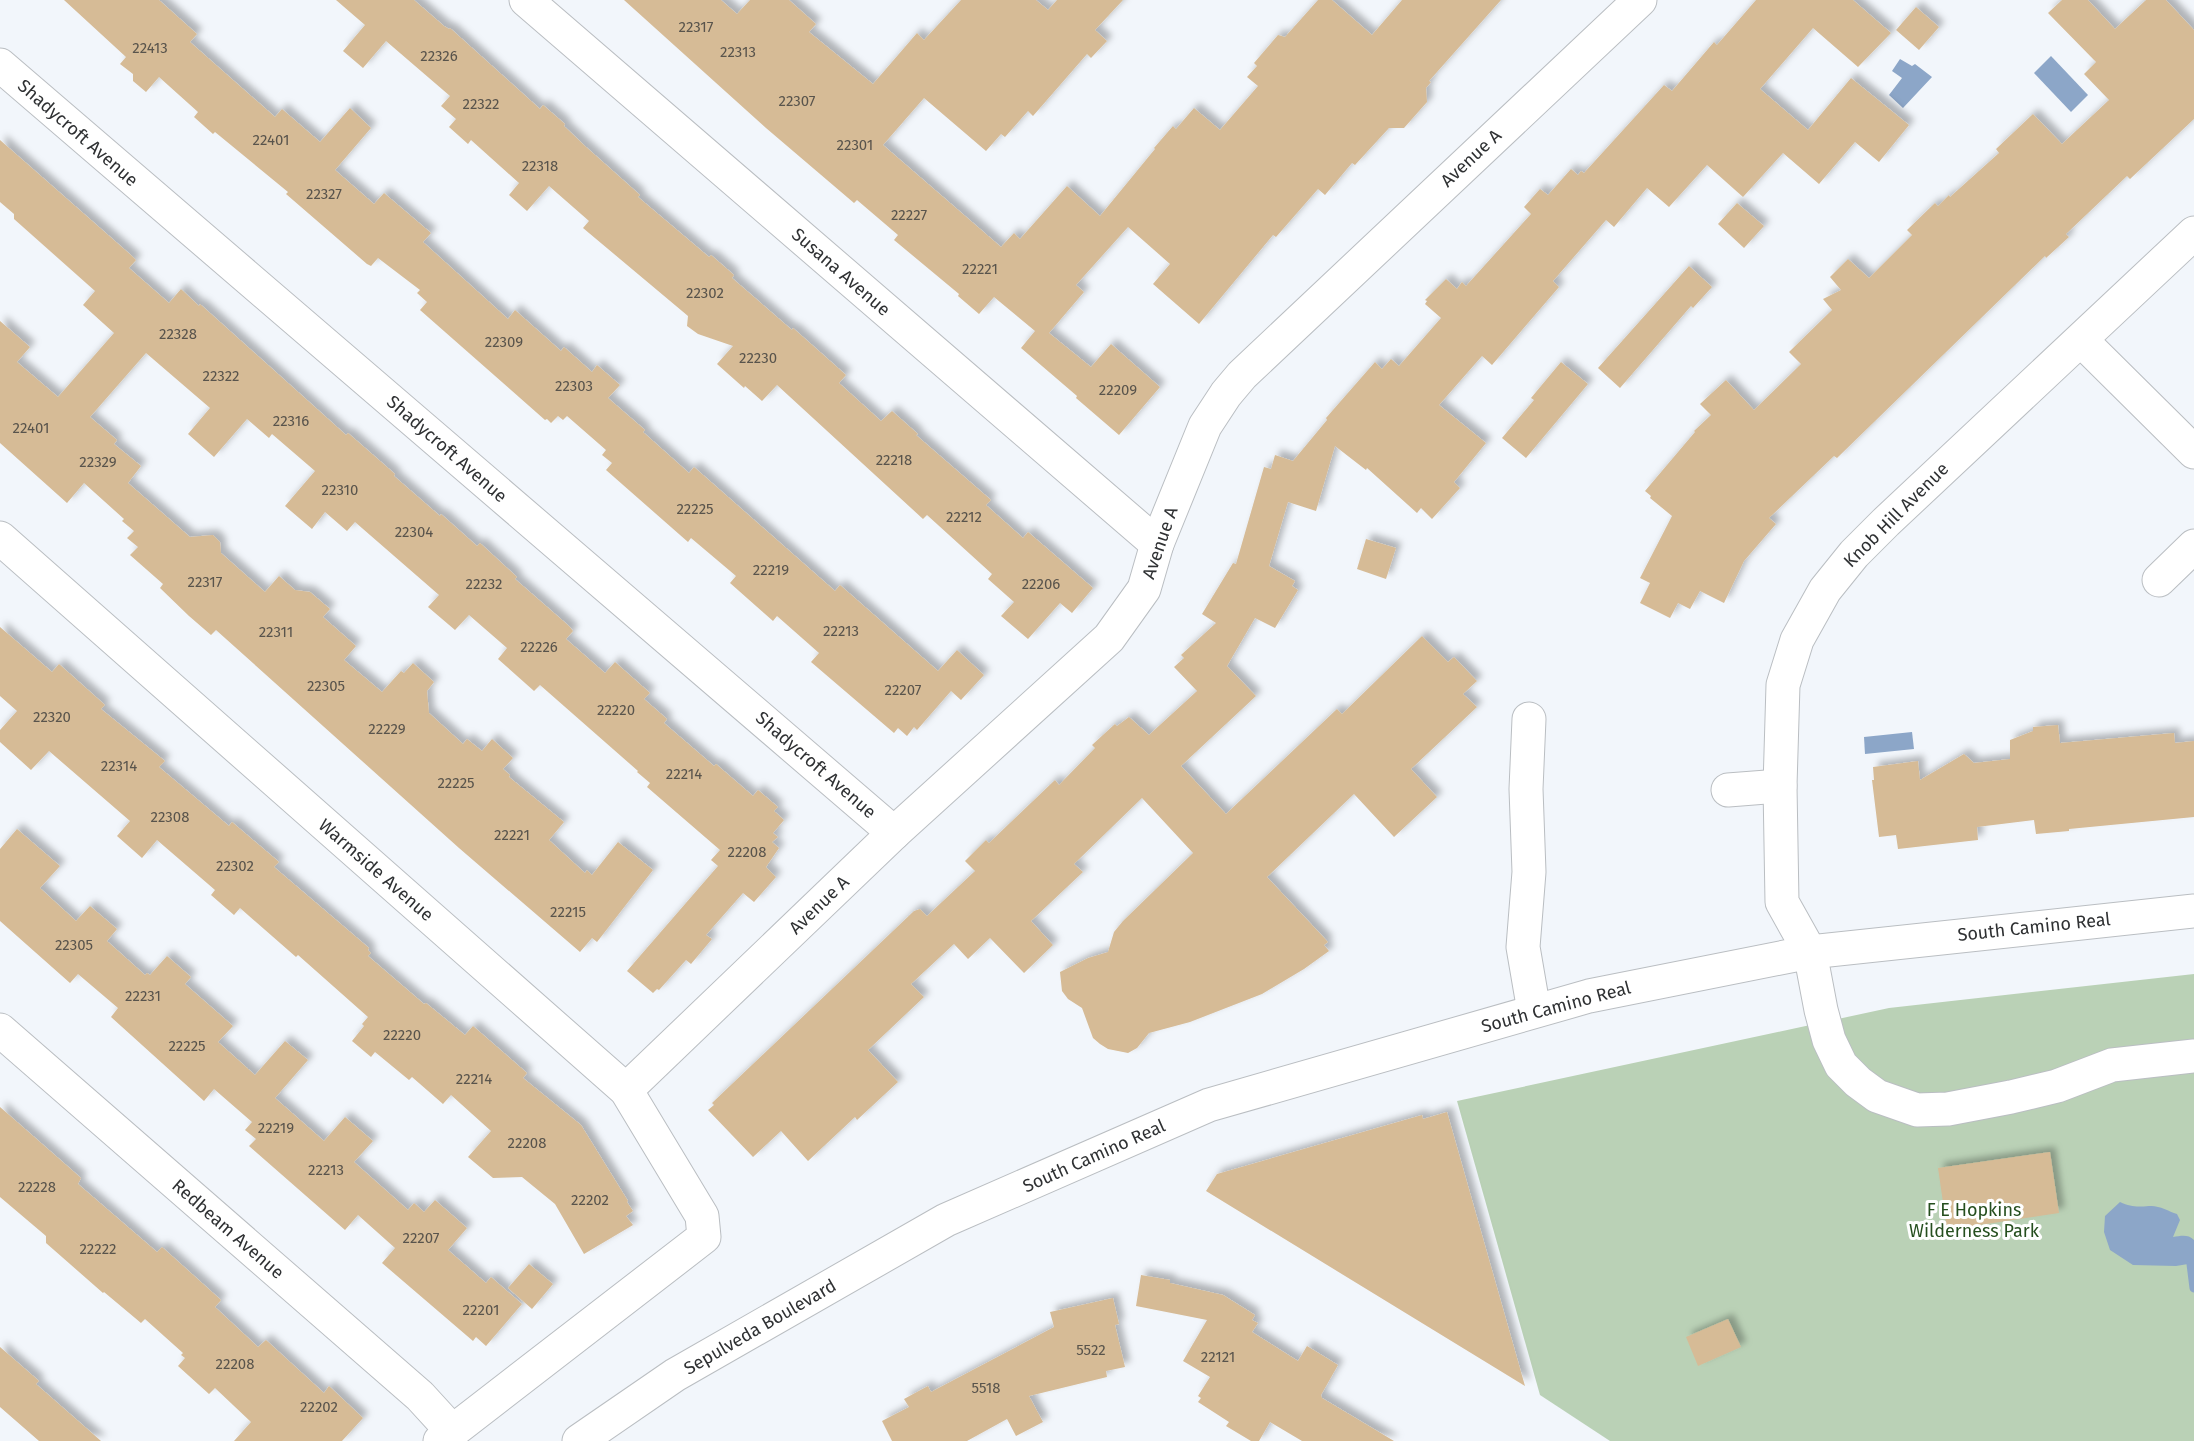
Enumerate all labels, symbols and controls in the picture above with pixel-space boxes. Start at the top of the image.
house number: 22317 [678,18,714,36]
house number: 22413 [132,39,168,57]
house number: 22313 [720,43,756,61]
house number: 22326 [420,47,458,65]
street label: Shadycroft Avenue [13,75,143,191]
house number: 22307 [779,92,816,110]
house number: 22322 [463,95,499,113]
street label: Avenue A [1436,124,1506,192]
house number: 22401 [253,131,289,149]
house number: 22301 [837,136,873,154]
house number: 22318 [522,157,558,175]
house number: 22327 [306,185,342,203]
house number: 22227 [891,206,927,224]
street label: Susana Avenue [787,223,895,321]
house number: 22221 [962,260,998,278]
house number: 22302 [686,284,724,302]
house number: 22328 [159,325,197,343]
house number: 22309 [485,333,523,351]
house number: 22230 [739,349,777,367]
house number: 22322 [203,367,239,385]
house number: 22303 [555,377,593,395]
house number: 22209 [1099,381,1137,399]
street label: Shadycroft Avenue [382,391,512,507]
house number: 22316 [273,412,309,430]
house number: 22401 [13,419,49,437]
house number: 22218 [876,451,912,469]
house number: 22329 [79,453,117,471]
street label: Knob Hill Avenue [1839,458,1953,572]
house number: 22310 [322,481,358,499]
house number: 22225 [676,500,714,518]
street label: Avenue A [1137,503,1183,582]
house number: 22212 [946,508,982,526]
house number: 22304 [395,523,433,541]
house number: 22219 [753,561,789,579]
house number: 22317 [187,573,223,591]
house number: 22232 [466,575,502,593]
house number: 22206 [1022,575,1060,593]
house number: 22213 [823,622,859,640]
house number: 22311 [259,623,293,641]
house number: 22226 [520,638,558,656]
house number: 22305 [307,677,345,695]
house number: 22207 [884,681,922,699]
house number: 22220 [597,701,635,719]
street label: Shadycroft Avenue [751,707,881,823]
house number: 22320 [33,708,71,726]
house number: 22229 [368,720,406,738]
house number: 22314 [101,757,137,775]
house number: 22214 [666,765,702,783]
house number: 22225 [437,774,475,792]
house number: 22308 [151,808,189,826]
street label: Warmside Avenue [314,814,438,926]
house number: 22221 [494,826,530,844]
house number: 22208 [728,843,766,861]
house number: 22302 [216,857,254,875]
street label: Avenue A [784,871,854,939]
house number: 22215 [550,903,586,921]
street label: South Camino Real [1956,908,2112,946]
house number: 22305 [55,936,93,954]
street label: South Camino Real [1479,976,1633,1038]
house number: 22231 [125,987,161,1005]
house number: 22220 [383,1026,421,1044]
house number: 22225 [168,1037,206,1055]
house number: 22214 [456,1070,492,1088]
street label: South Camino Real [1019,1115,1169,1197]
house number: 22219 [258,1119,294,1137]
house number: 22208 [508,1134,546,1152]
house number: 22213 [308,1161,344,1179]
street label: Redbeam Avenue [167,1174,289,1284]
house number: 22228 [18,1178,56,1196]
house number: 22202 [571,1191,609,1209]
park label: F E Hopkins Wilderness Park [1909,1199,2040,1242]
house number: 22207 [402,1229,440,1247]
house number: 22222 [79,1240,117,1258]
street label: Sepulveda Boulevard [680,1274,840,1380]
house number: 22201 [463,1301,499,1319]
house number: 5522 [1076,1341,1106,1359]
house number: 22121 [1201,1348,1235,1366]
house number: 22208 [216,1355,254,1373]
house number: 5518 [972,1379,1000,1397]
house number: 22202 [300,1398,338,1416]

